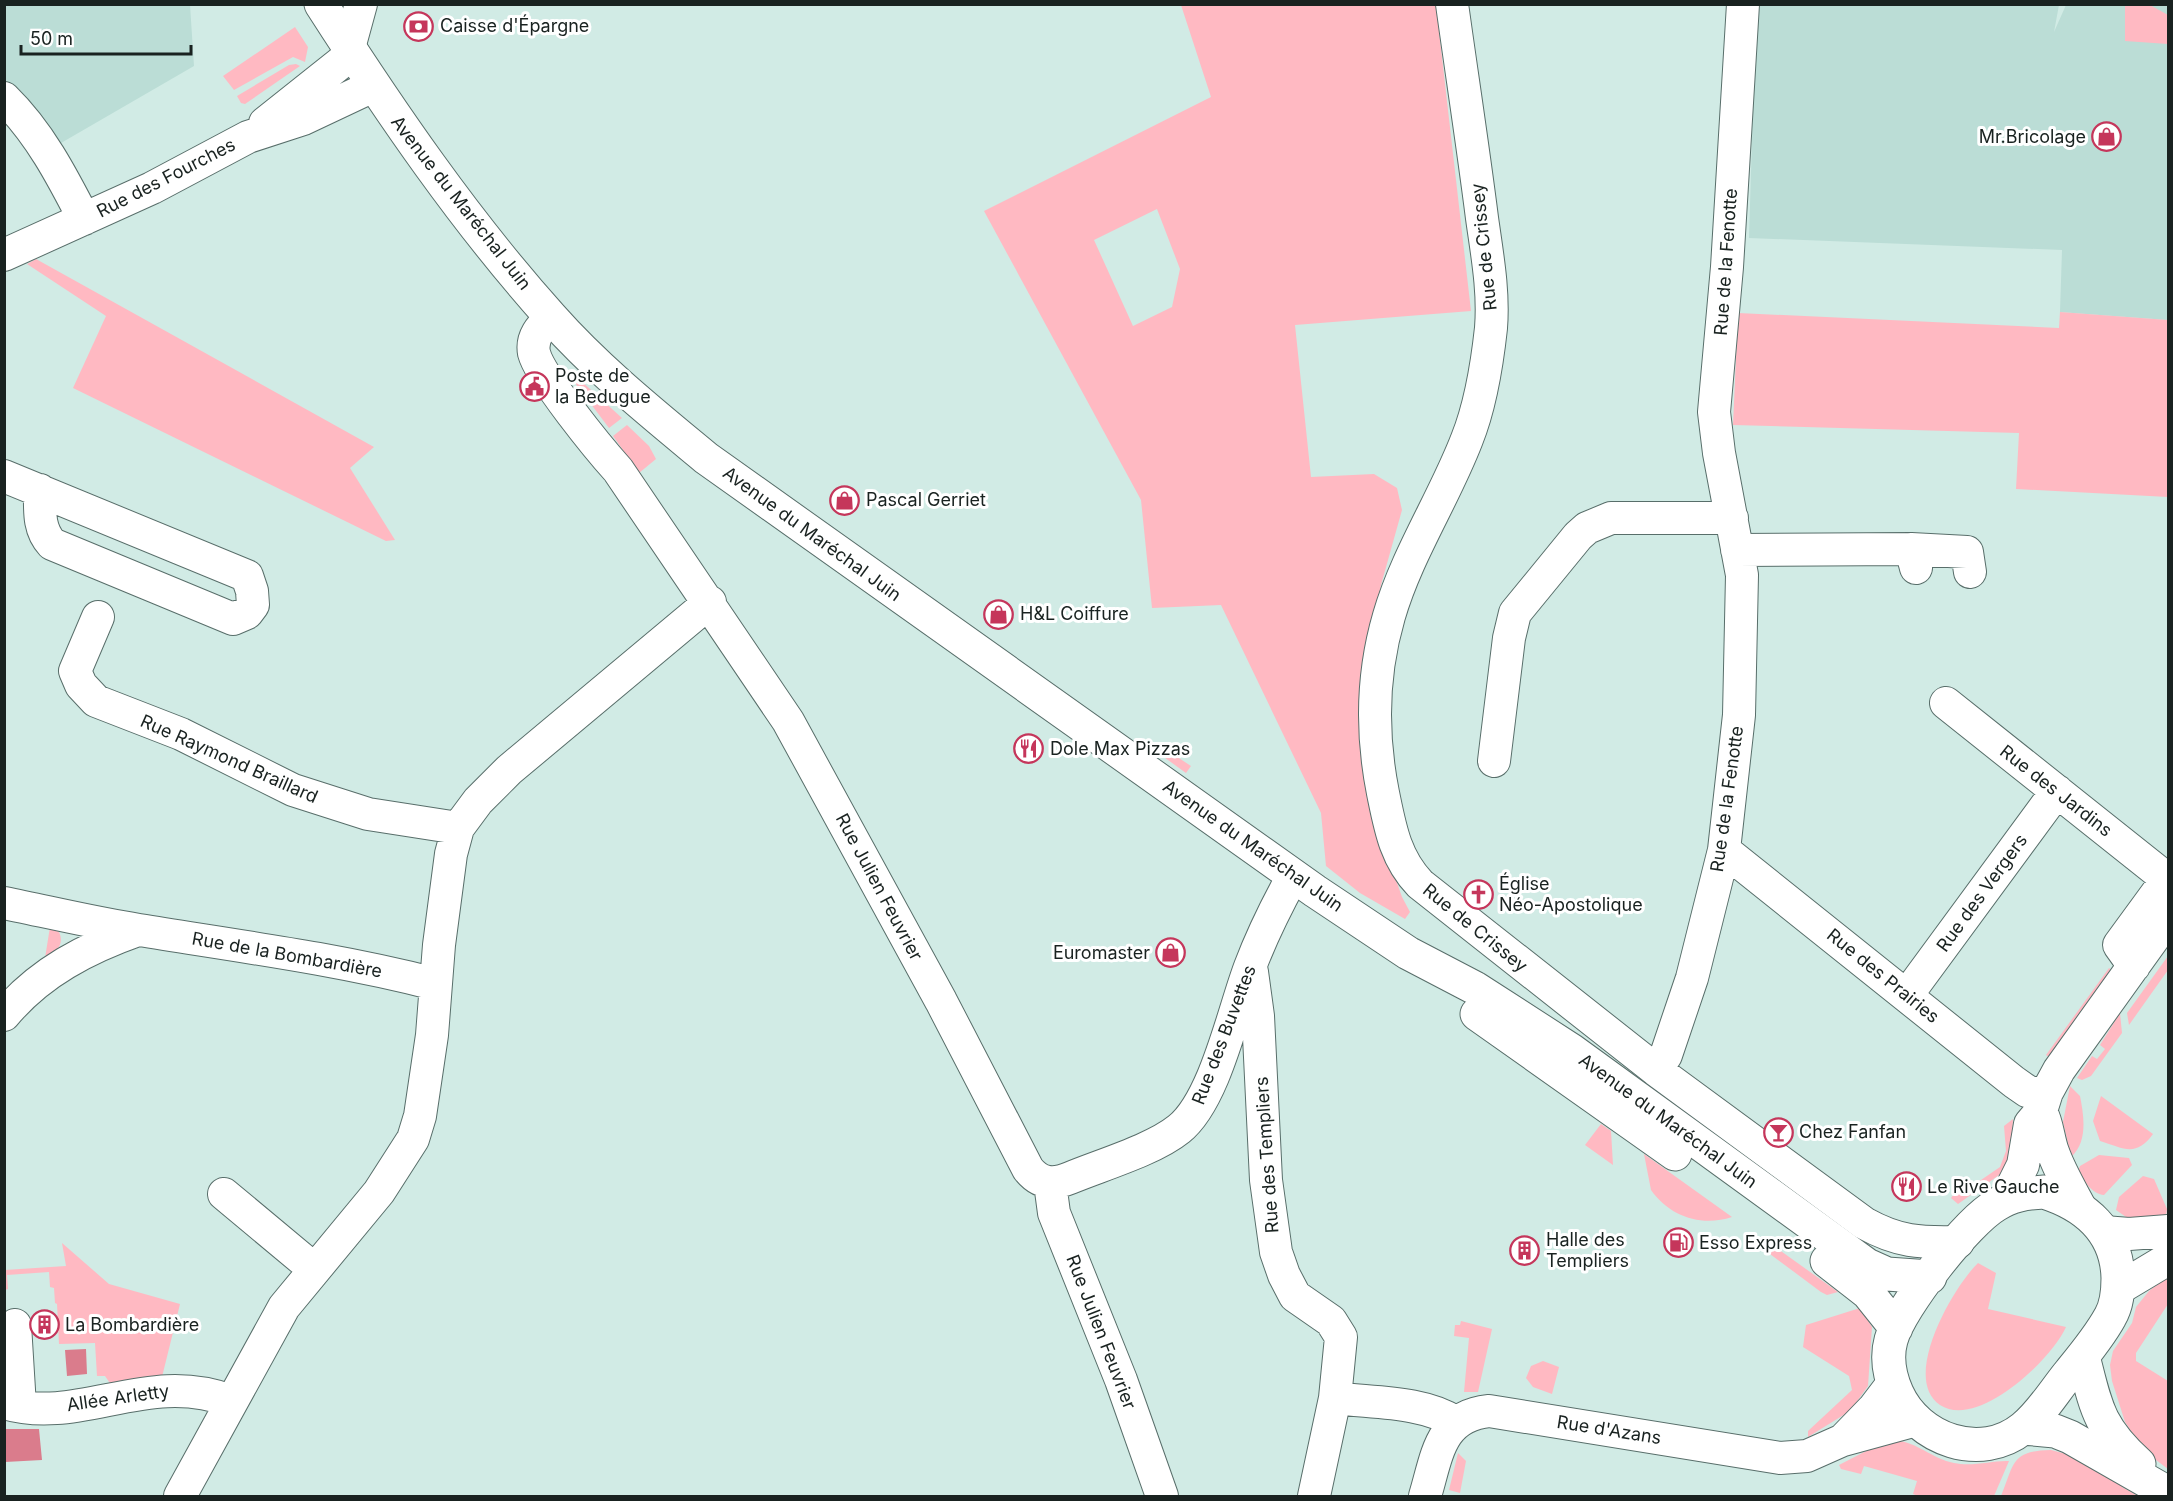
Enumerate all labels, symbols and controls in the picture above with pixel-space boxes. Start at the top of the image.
bank icon: Caisse d'Épargne [403,10,435,42]
place label: Caisse d'Épargne [440,14,589,36]
scale bar [21,18,190,56]
text: 50 m [30,28,73,49]
street label: Avenue du Maréchal Juin [387,112,536,294]
shop icon: Mr.Bricolage [2091,121,2123,153]
place label: Mr.Bricolage [1979,126,2086,147]
street label: Rue des Fourches [93,134,239,222]
street label: Rue de Crissey [1466,182,1501,312]
street label: Rue de la Fenotte [1710,188,1741,336]
place label: Poste de la Bedugue [555,365,651,407]
public building icon: Poste de la Bedugue [518,370,550,402]
street label: Avenue du Maréchal Juin [719,462,905,605]
shop icon: Pascal Gerriet [829,484,861,516]
place label: Pascal Gerriet [866,489,986,510]
shop icon: H&L Coiffure [983,598,1015,630]
place label: H&L Coiffure [1020,603,1129,624]
street label: Rue Raymond Braillard [137,710,321,807]
street label: Rue de la Fenotte [1706,724,1747,873]
restaurant icon: Dole Max Pizzas [1013,733,1045,765]
place label: Dole Max Pizzas [1050,738,1190,759]
street label: Rue des Jardins [1996,740,2116,841]
street label: Avenue du Maréchal Juin [1159,775,1347,916]
street label: Rue Julien Feuvrier [832,810,927,964]
street label: Rue des Vergers [1932,830,2031,956]
place label: Église Néo-Apostolique [1499,872,1643,915]
church icon: Église Néo-Apostolique [1462,878,1494,910]
street label: Rue de Crissey [1419,879,1532,976]
street label: Rue des Prairies [1823,924,1944,1027]
street label: Rue de la Bombardière [190,927,384,982]
shop icon: Euromaster [1155,937,1187,969]
place label: Euromaster [1053,942,1150,963]
street label: Rue des Buvettes [1187,962,1260,1108]
street label: Avenue du Maréchal Juin [1575,1049,1761,1192]
street label: Rue des Templiers [1251,1076,1282,1234]
bar icon: Chez Fanfan [1762,1116,1794,1148]
place label: Chez Fanfan [1799,1121,1906,1142]
restaurant icon: Le Rive Gauche [1890,1171,1922,1203]
place label: Le Rive Gauche [1927,1176,2060,1197]
fuel station icon: Esso Express [1662,1227,1694,1259]
place label: Halle des Templiers [1546,1229,1629,1271]
place label: Esso Express [1699,1232,1812,1253]
building icon: Halle des Templiers [1509,1234,1541,1266]
street label: Rue Julien Feuvrier [1062,1252,1141,1412]
building icon: La Bombardière [28,1309,60,1341]
place label: La Bombardière [65,1314,199,1335]
street label: Allée Arletty [65,1380,171,1415]
street label: Rue d'Azans [1555,1411,1663,1448]

